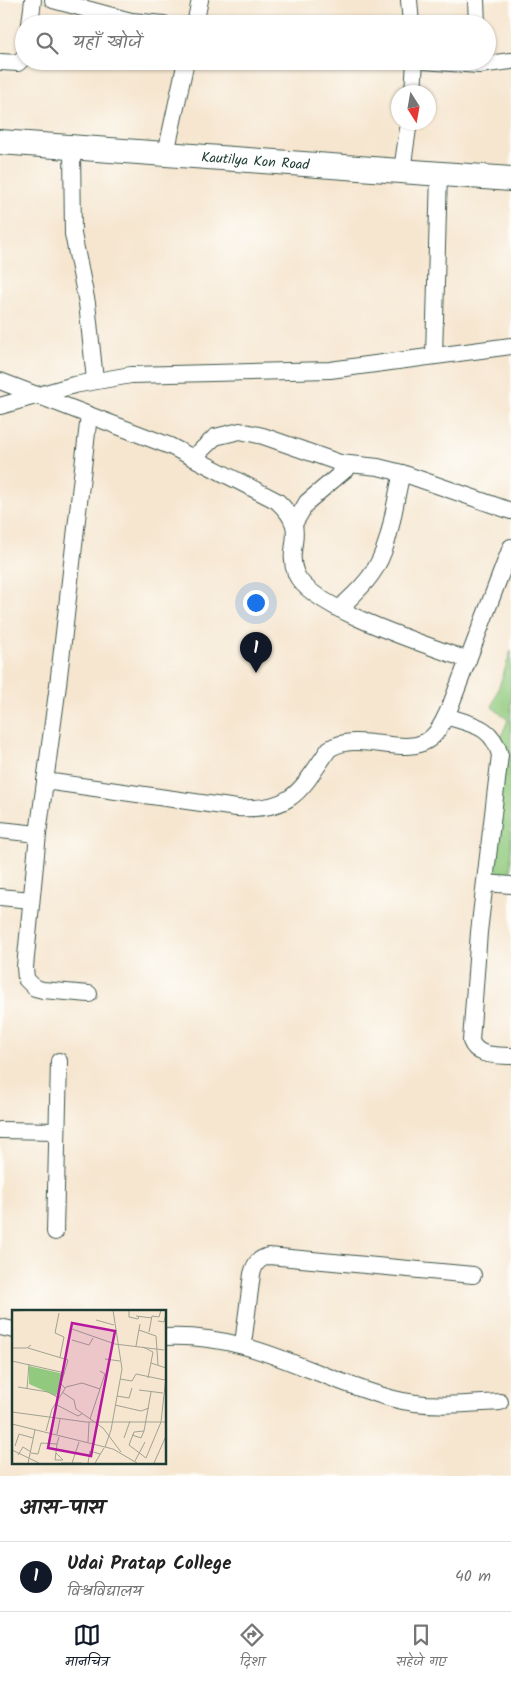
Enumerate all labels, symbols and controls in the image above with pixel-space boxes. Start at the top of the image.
search box [15,15,496,70]
text: यहाँ खोजें [73,28,142,58]
icon: search [33,29,61,57]
north arrow [391,85,436,130]
street label: Kautilya Kon Road [200,147,311,176]
your location [243,590,269,616]
pin: 1 [240,632,272,673]
inset map [12,1310,166,1464]
text: आस-पास [20,1492,104,1525]
text: Udai Pratap College [67,1549,231,1579]
text: 1 [34,1564,38,1589]
text: 40 m [455,1564,491,1589]
text: विश्वविद्यालय [67,1579,142,1604]
tab: मानचित्र [65,1621,108,1673]
tab: दिशा [238,1621,266,1673]
tab: सहेजे गए [396,1621,446,1673]

